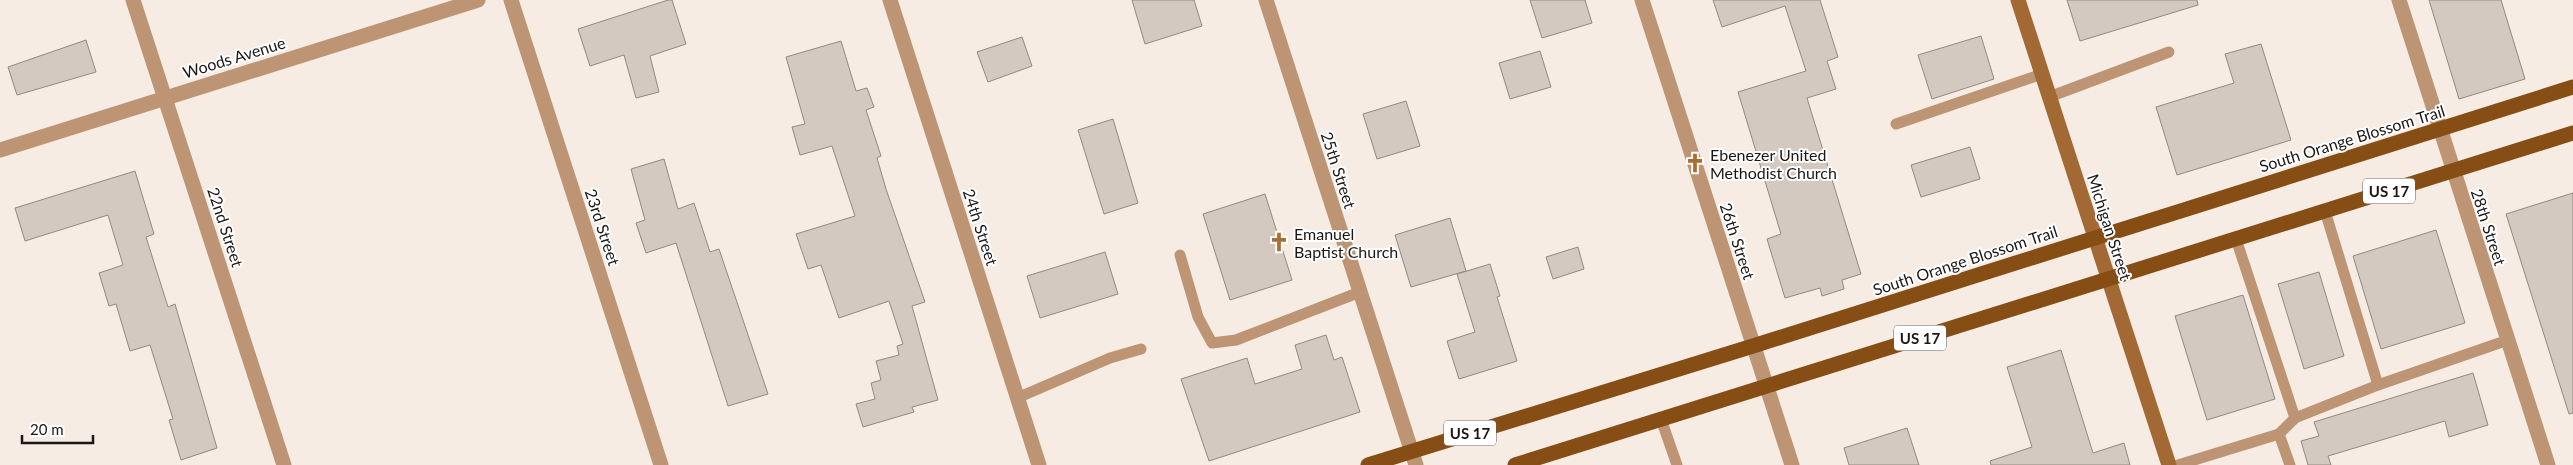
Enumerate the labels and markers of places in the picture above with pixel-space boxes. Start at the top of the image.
place label: Ebenezer United Methodist Church [1710,145,1837,182]
church icon: Ebenezer United Methodist Church [1684,152,1706,174]
place label: Emanuel Baptist Church [1294,224,1398,261]
church icon: Emanuel Baptist Church [1268,231,1290,253]

